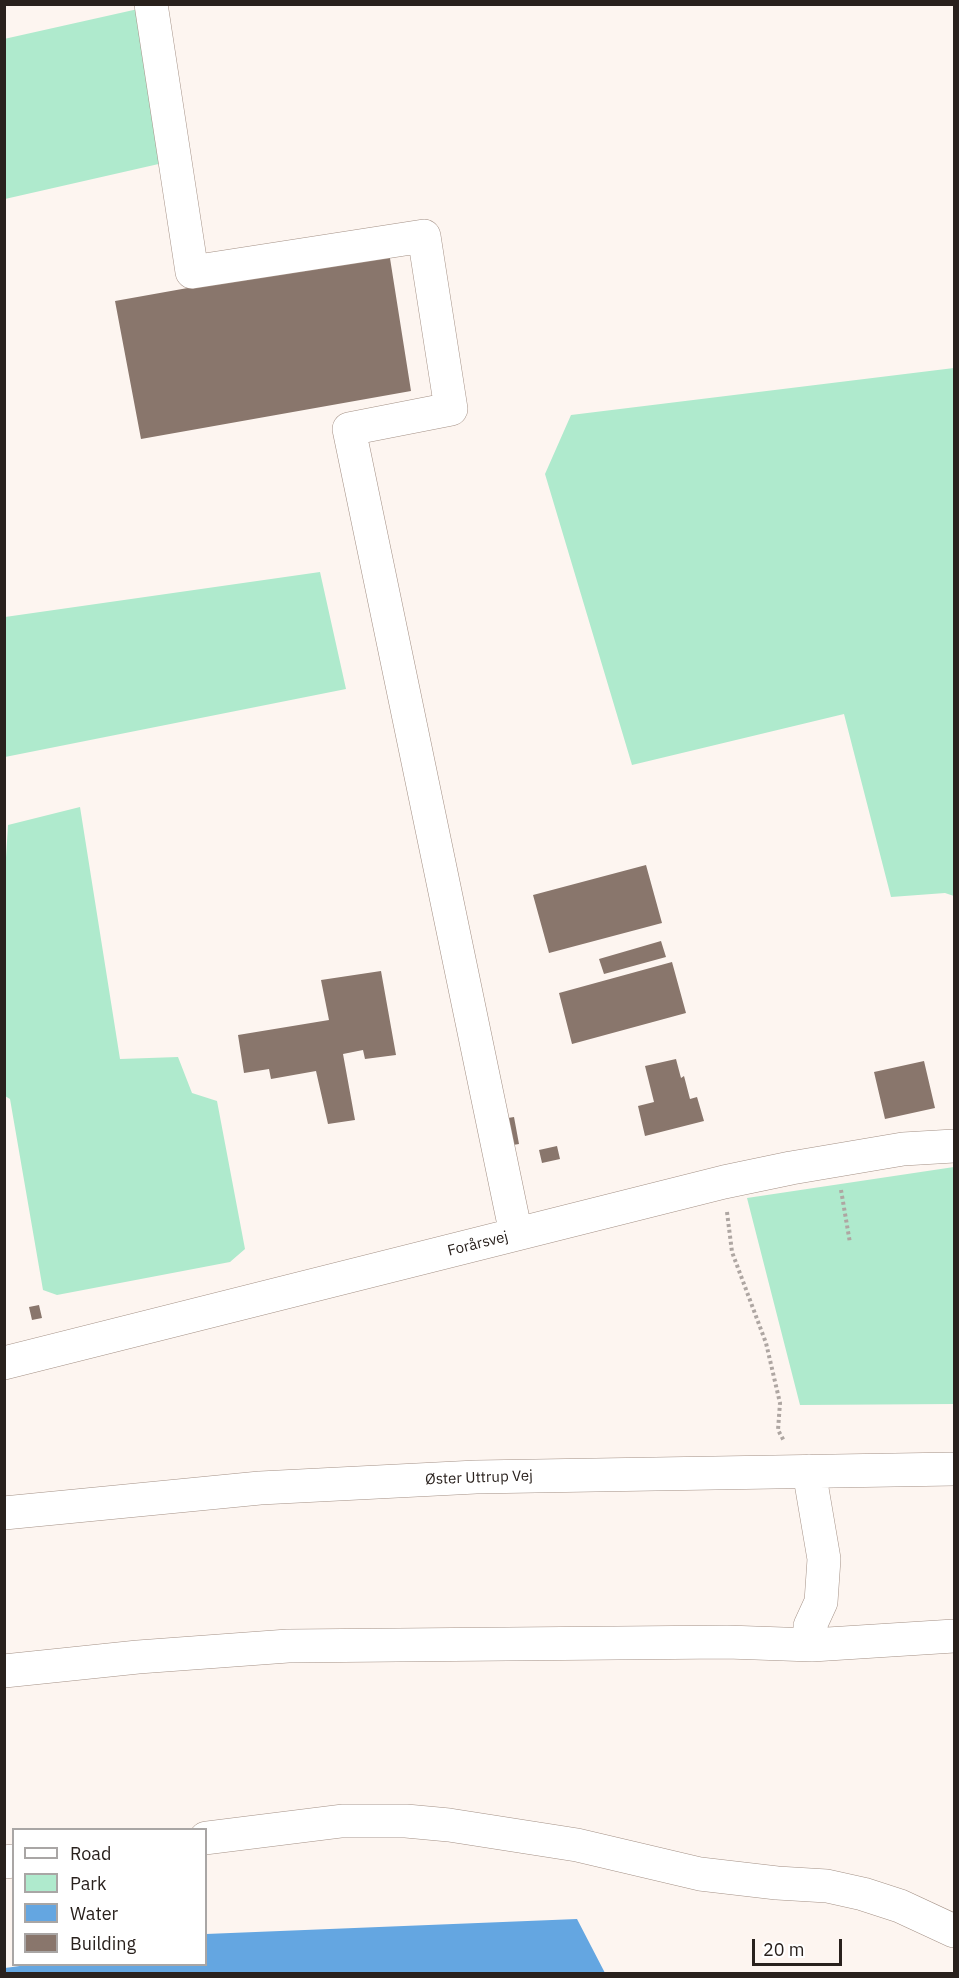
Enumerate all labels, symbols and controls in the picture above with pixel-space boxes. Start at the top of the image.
street label: Forårsvej [446,1228,510,1260]
street label: Øster Uttrup Vej [425,1467,533,1489]
legend [12,1828,207,1966]
text: Road [70,1842,111,1865]
text: Park [70,1872,106,1895]
text: Water [70,1902,118,1925]
scale bar [755,1927,845,1965]
text: Building [70,1932,136,1955]
text: 20 m [763,1938,805,1961]

